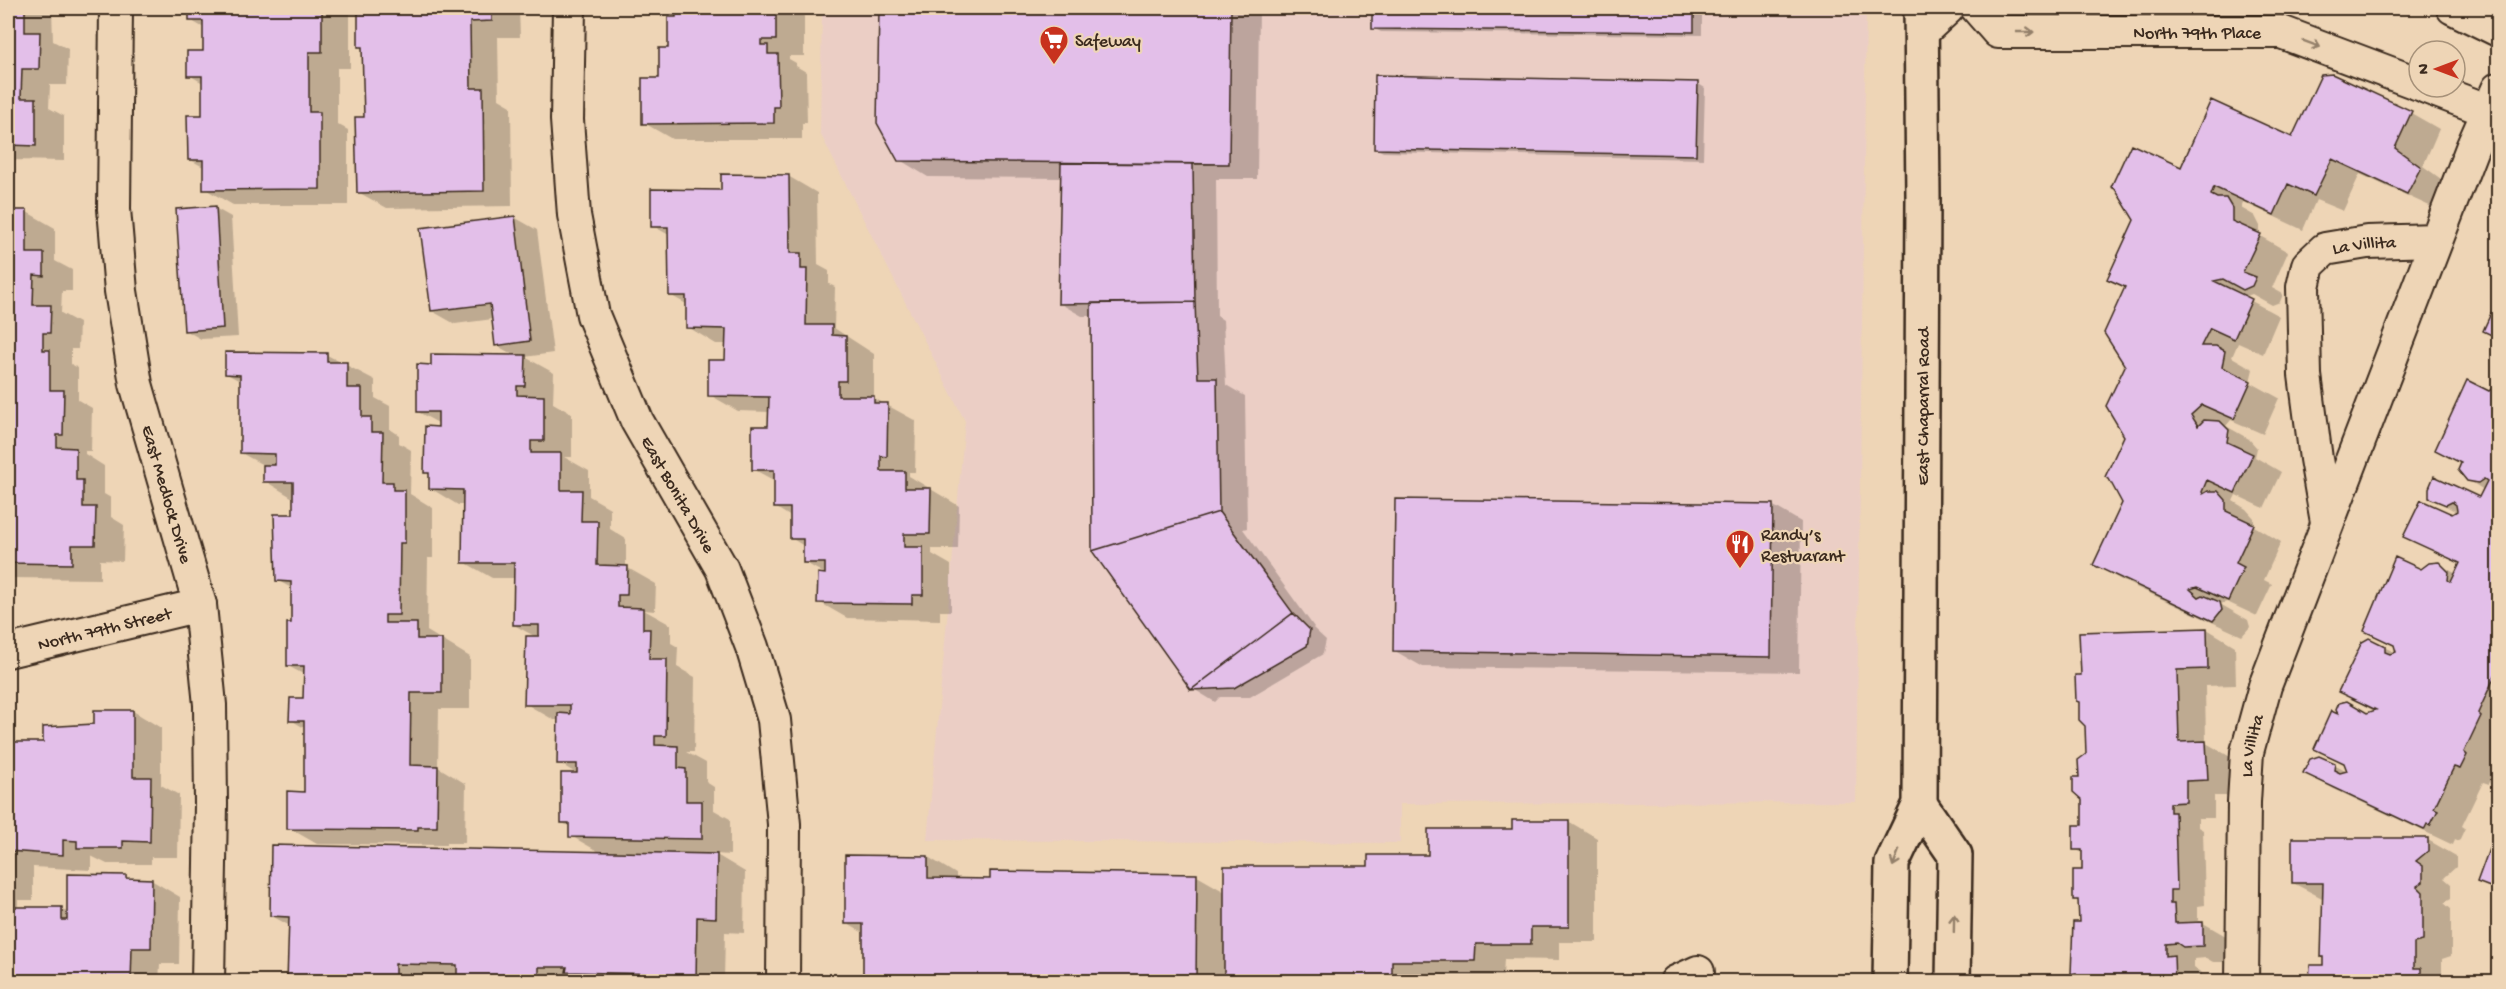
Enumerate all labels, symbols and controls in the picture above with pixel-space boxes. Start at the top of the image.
supermarket icon: Safeway [1038,24,1070,66]
street label: North 79th Place [2133,24,2262,45]
one-way arrow [2014,26,2034,38]
place label: Safeway [1075,32,1141,53]
one-way arrow [2303,39,2321,50]
north arrow [2407,39,2467,99]
text: N [2416,63,2435,74]
street label: La Villita [2331,233,2397,261]
street label: East Chaparral Road [1914,326,1935,485]
street label: East Medlock Drive [135,423,196,567]
street label: East Bonita Drive [635,433,719,558]
place label: Randy’s Restuarant [1761,526,1846,568]
restaurant icon: Randy’s Restuarant [1724,528,1756,570]
street label: North 79th Street [36,604,175,656]
street label: La Villita [2238,711,2270,778]
one-way arrow [1889,848,1900,866]
one-way arrow [1948,914,1960,934]

